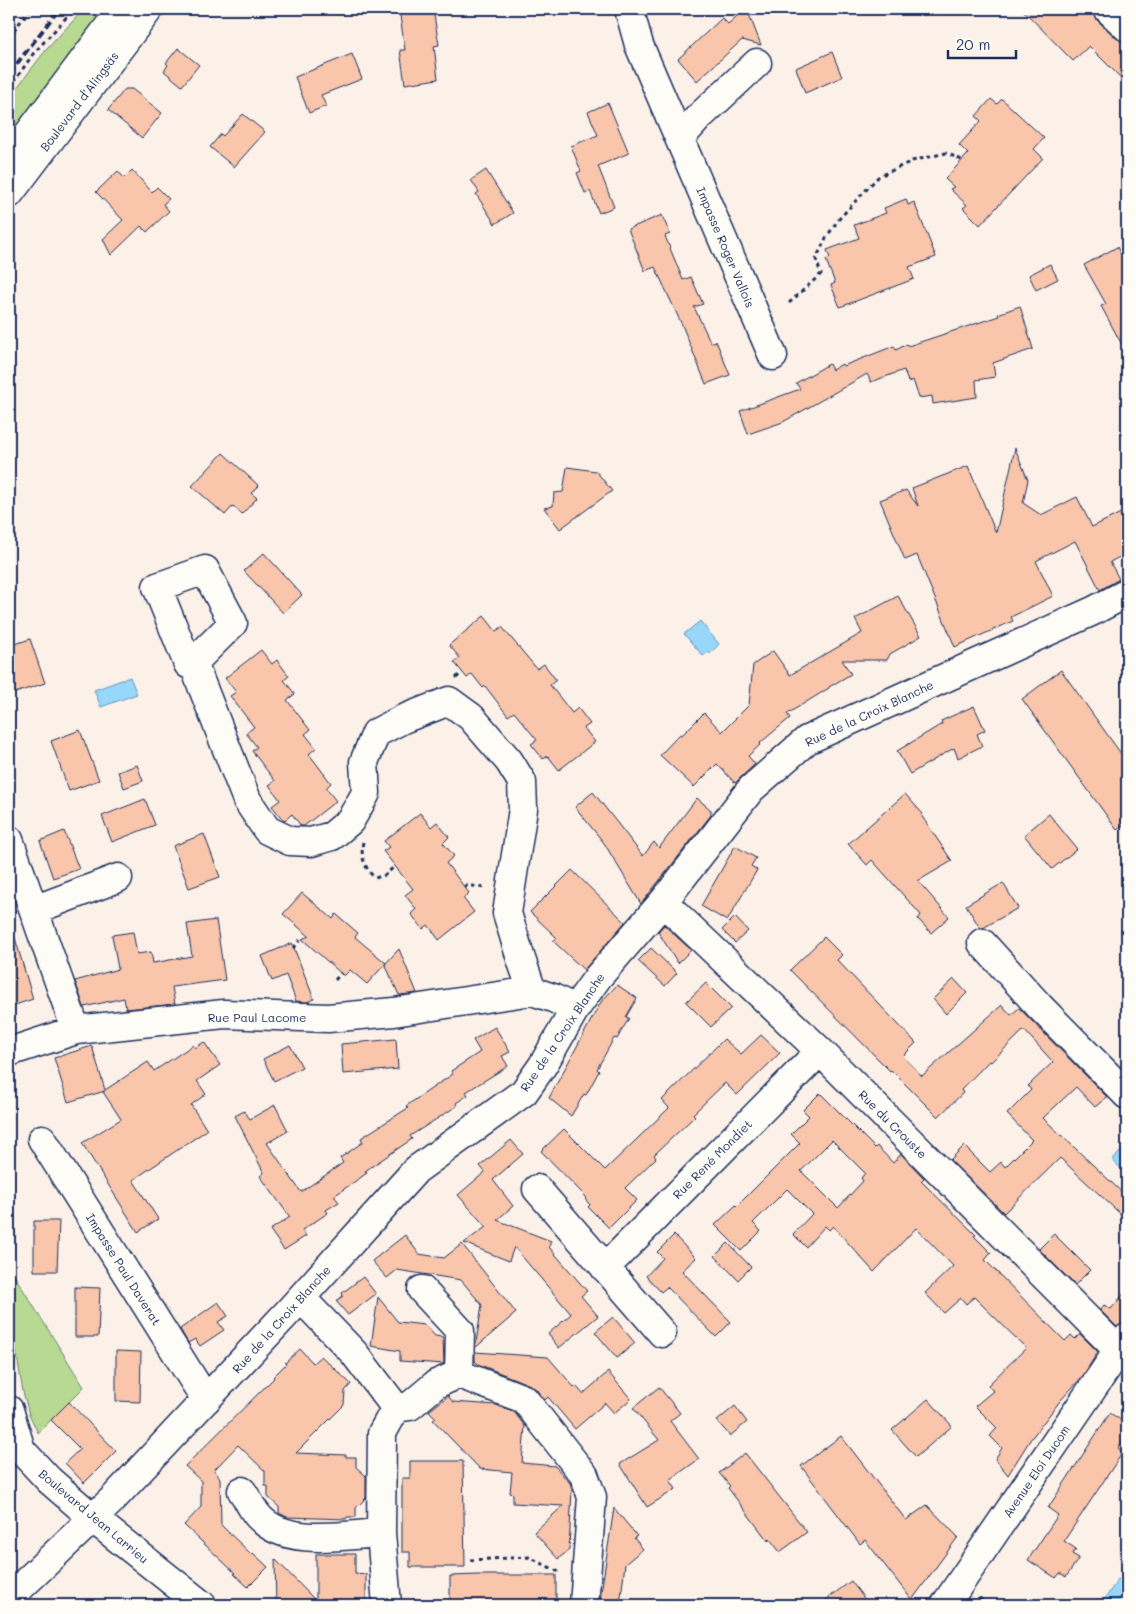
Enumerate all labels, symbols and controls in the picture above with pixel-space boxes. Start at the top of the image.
scale bar [948,28,1016,60]
text: 20 m [956,34,990,54]
street label: Boulevard d'Alingsäs [36,48,122,154]
street label: Impasse Roger Vallois [693,184,759,310]
street label: Rue de la Croix Blanche [802,676,936,750]
street label: Rue de la Croix Blanche [516,970,608,1094]
street label: Rue Paul Lacome [208,1009,306,1025]
street label: Rue du Crouste [855,1086,931,1162]
street label: Rue René Mondiet [669,1116,755,1202]
street label: Impasse Paul Daverat [83,1210,165,1328]
street label: Rue de la Croix Blanche [228,1262,334,1376]
street label: Avenue Eloi Ducom [999,1422,1073,1520]
street label: Boulevard Jean Larrieu [36,1465,152,1567]

